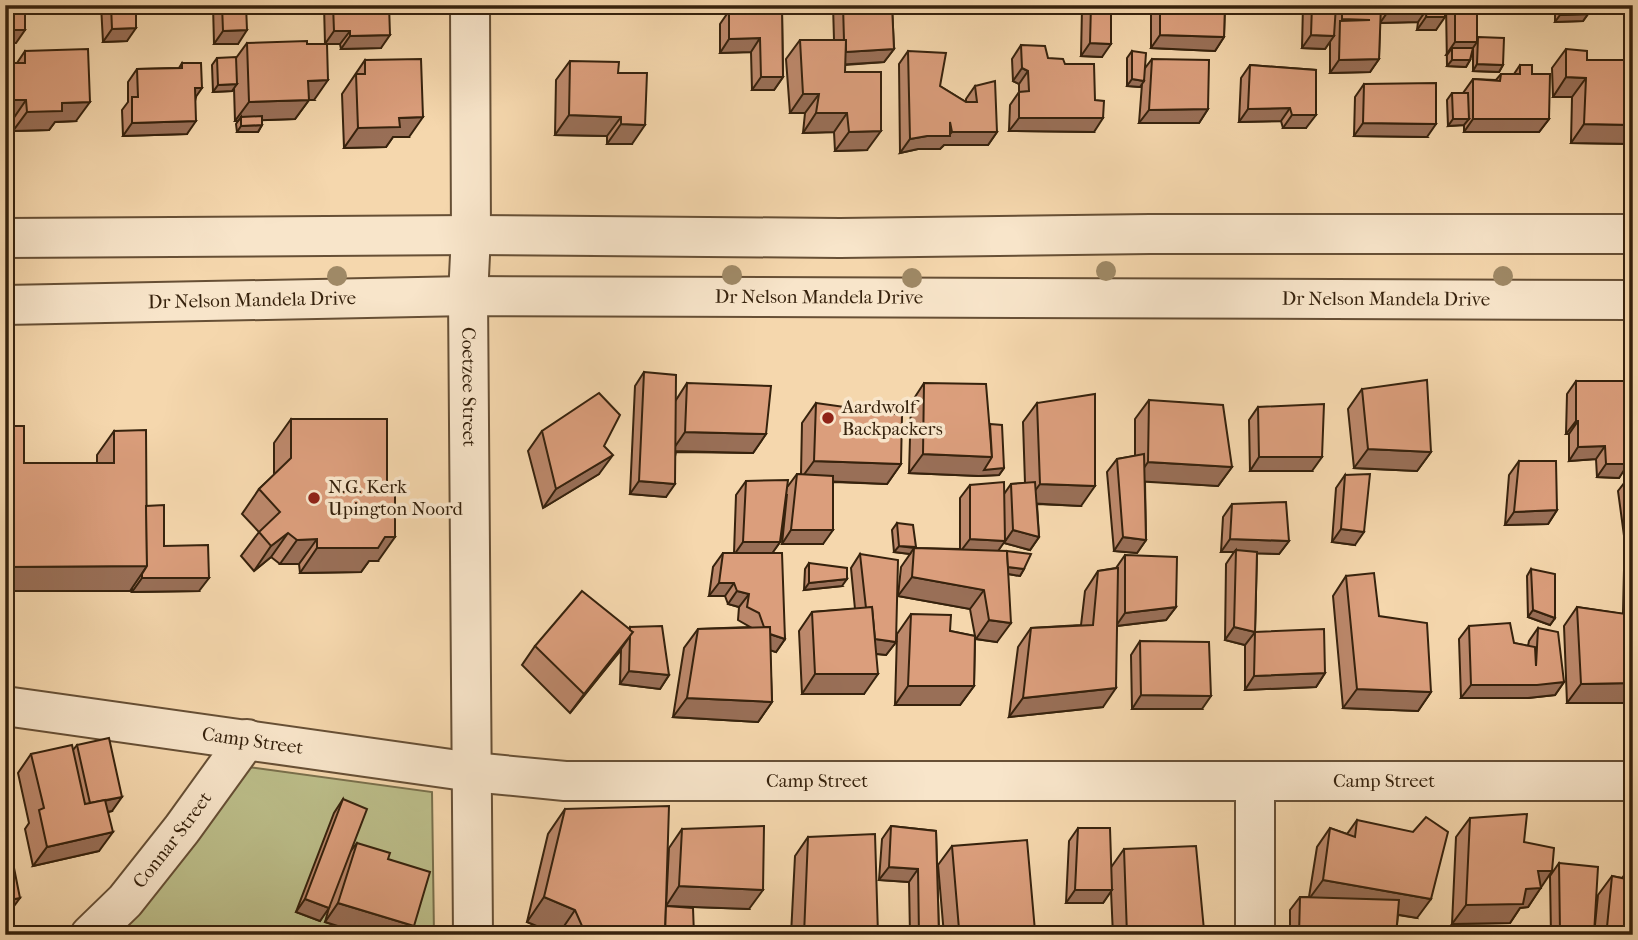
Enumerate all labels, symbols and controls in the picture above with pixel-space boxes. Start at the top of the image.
street label: Dr Nelson Mandela Drive [715,286,923,309]
street label: Dr Nelson Mandela Drive [148,287,356,313]
street label: Dr Nelson Mandela Drive [1282,288,1490,311]
street label: Coetzee Street [457,327,480,447]
place label: Aardwolf Backpackers [841,396,943,440]
marker: Aardwolf Backpackers [820,410,836,426]
place label: N.G. Kerk Upington Noord [328,476,464,520]
marker: N.G. Kerk Upington Noord [306,490,322,506]
street label: Camp Street [201,723,305,759]
street label: Camp Street [766,770,868,792]
street label: Camp Street [1333,770,1435,792]
street label: Connar Street [128,787,216,893]

